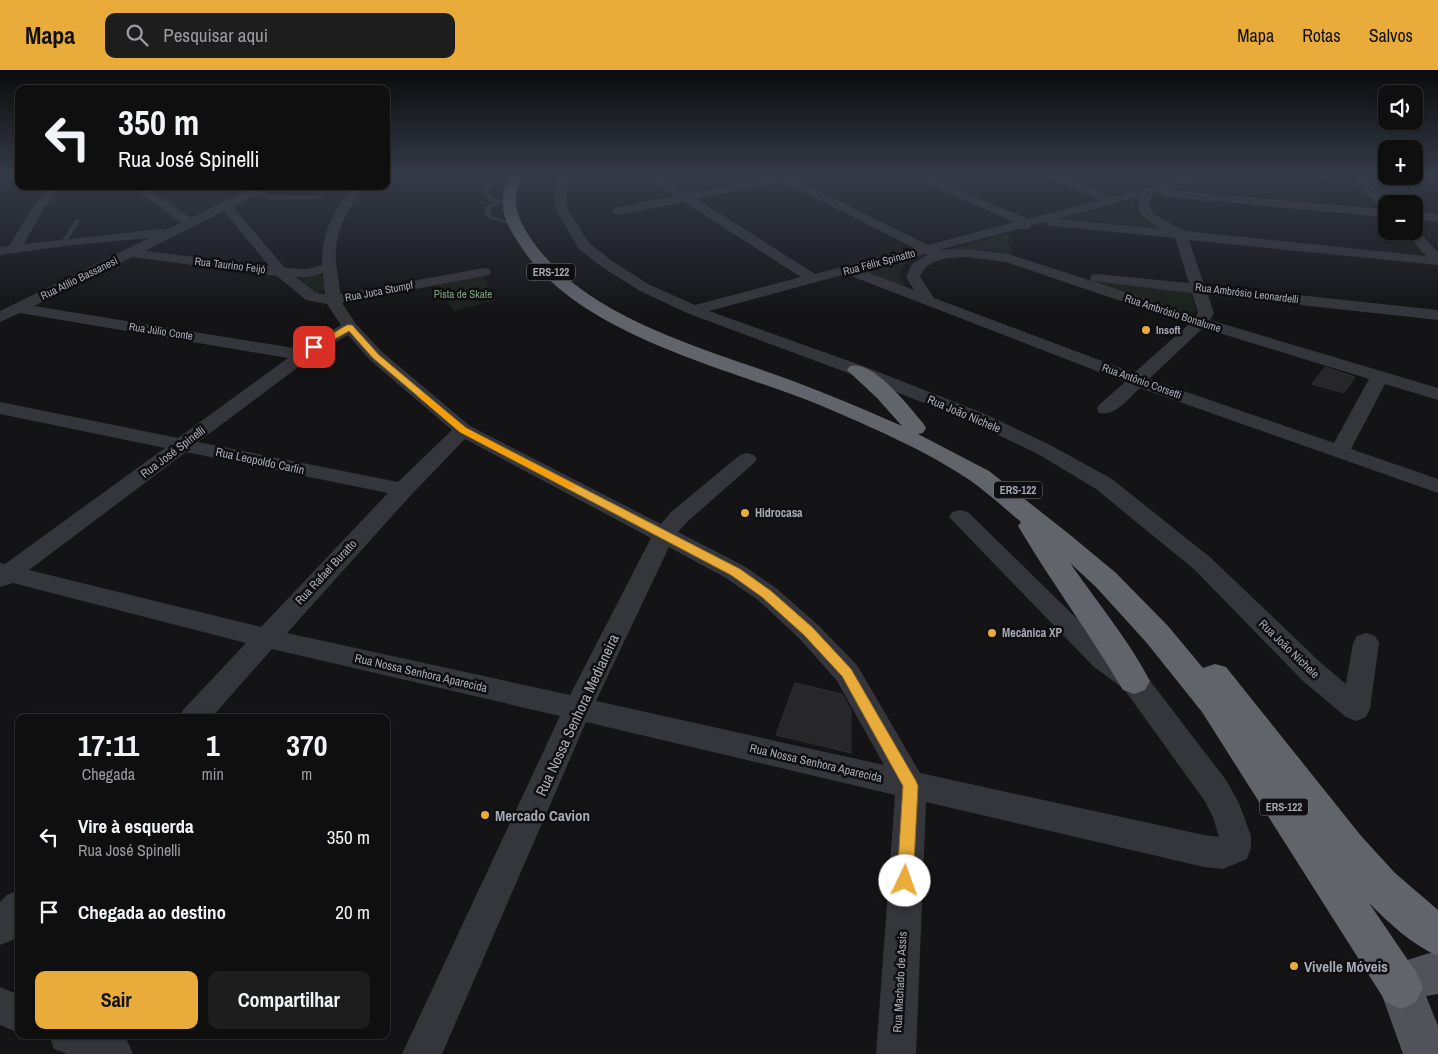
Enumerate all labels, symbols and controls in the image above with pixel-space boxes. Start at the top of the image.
search box [105,13,455,58]
text: Mapa [25,19,75,51]
icon: search [123,21,151,49]
text: Pesquisar aqui [163,22,268,48]
text: Mapa [1237,23,1274,48]
text: Rotas [1302,23,1341,48]
text: Salvos [1369,23,1413,48]
map controls [1378,85,1423,240]
button: sound [1378,85,1423,130]
text: 350 m [118,99,199,146]
icon: left [35,105,100,170]
button: + [1378,140,1423,185]
text: Rua José Spinelli [118,144,259,174]
button: − [1378,195,1423,240]
street label: Rua Félix Spinatto [841,246,917,278]
street label: Rua Atílio Bassanesi [38,253,120,303]
street label: Rua Taurino Feijó [194,254,266,276]
road number: ERS-122 [527,263,575,280]
street label: Rua Juca Stumpf [344,277,415,304]
street label: Rua Ambrósio Leonardelli [1194,280,1300,306]
park label: Pista de Skate [434,287,492,301]
street label: Rua Ambrósio Bonalume [1123,291,1223,335]
street label: Rua Júlio Conte [128,319,194,343]
place label: Insoft [1156,323,1181,337]
marker: Insoft [1140,324,1152,336]
pin [293,326,335,368]
icon: arrive [300,333,328,361]
street label: Rua Antônio Corsetti [1100,360,1184,402]
street label: Rua João Nichele [925,391,1003,437]
street label: Rua José Spinelli [137,422,209,482]
street label: Rua Leopoldo Carlin [214,444,306,478]
road number: ERS-122 [994,482,1042,498]
place label: Hidrocasa [755,505,803,521]
marker: Hidrocasa [739,507,751,519]
street label: Rua Rafael Buratto [292,536,360,608]
street label: Rua João Nichele [1255,616,1323,682]
place label: Mecânica XP [1002,625,1063,641]
marker: Mecânica XP [986,627,998,639]
street label: Rua Nossa Senhora Medianeira [530,630,624,799]
street label: Rua Nossa Senhora Aparecida [353,650,489,696]
text: 17:11 [78,725,139,765]
text: 1 [206,725,220,765]
text: 370 [286,725,327,765]
street label: Rua Nossa Senhora Aparecida [748,740,884,786]
text: Chegada [82,763,135,785]
text: min [202,763,224,785]
text: m [301,763,312,785]
road number: ERS-122 [1260,799,1308,816]
place label: Mercado Cavion [495,805,590,826]
marker: Mercado Cavion [479,809,491,821]
text: Vire à esquerda [78,813,194,839]
icon: left [35,823,63,851]
text: 350 m [327,824,370,850]
text: Rua José Spinelli [78,839,181,861]
position arrow [878,854,930,906]
icon: arrive [35,898,63,926]
text: Chegada ao destino [78,899,226,925]
text: 20 m [335,899,370,925]
street label: Rua Machado de Assis [889,931,911,1033]
place label: Vivelle Móveis [1304,956,1388,977]
marker: Vivelle Móveis [1288,960,1300,972]
button: Sair [35,971,198,1029]
button: Compartilhar [208,971,370,1029]

